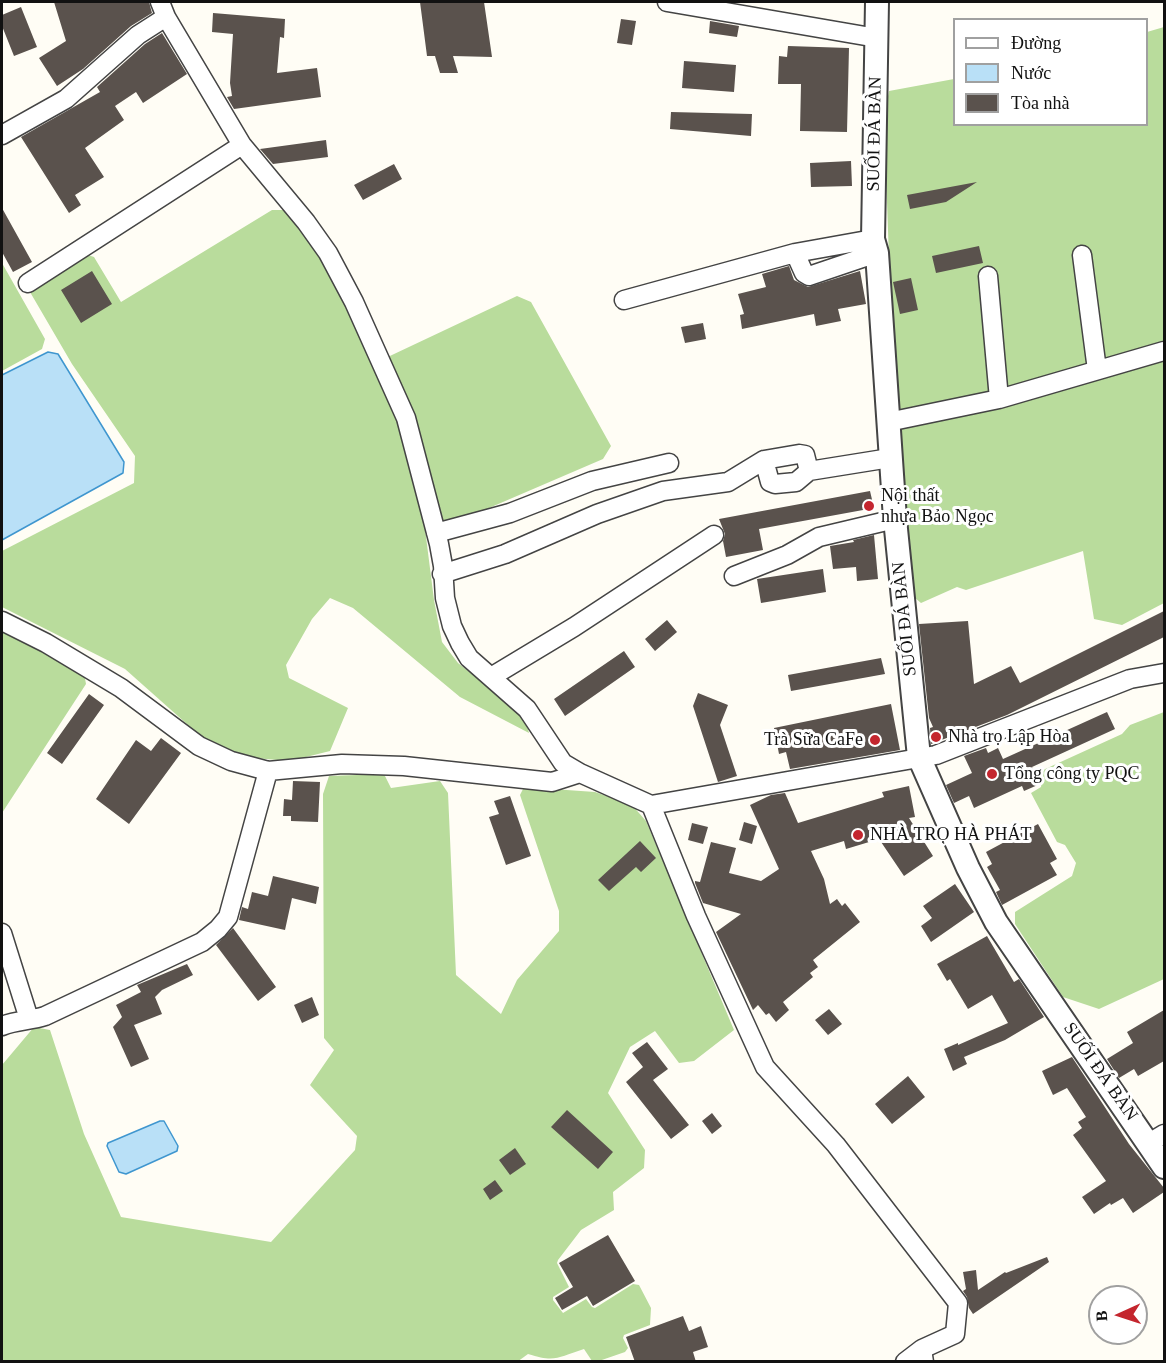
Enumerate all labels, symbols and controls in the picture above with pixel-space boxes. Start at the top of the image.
legend [953,18,1148,126]
text: Đường [1011,33,1061,53]
text: Nước [1011,63,1051,83]
street label: SUỐI ĐÁ BÀN [863,76,887,192]
text: Tòa nhà [1011,93,1069,113]
place label: Nội thất nhựa Bảo Ngọc [881,485,994,528]
marker: Nội thất nhựa Bảo Ngọc [862,499,876,513]
street label: SUỐI ĐÁ BÀN [888,561,922,677]
place label: Nhà trọ Lập Hòa [948,726,1069,748]
place label: Trà Sữa CaFe [764,729,863,751]
marker: Nhà trọ Lập Hòa [929,730,943,744]
marker: Trà Sữa CaFe [868,733,882,747]
place label: Tổng công ty PQC [1004,763,1140,785]
marker: Tổng công ty PQC [985,767,999,781]
place label: NHÀ TRỌ HÀ PHÁT [870,824,1031,846]
marker: NHÀ TRỌ HÀ PHÁT [851,828,865,842]
street label: SUỐI ĐÁ BÀN [1058,1019,1142,1125]
north arrow [1088,1285,1148,1345]
text: B [1093,1310,1110,1322]

